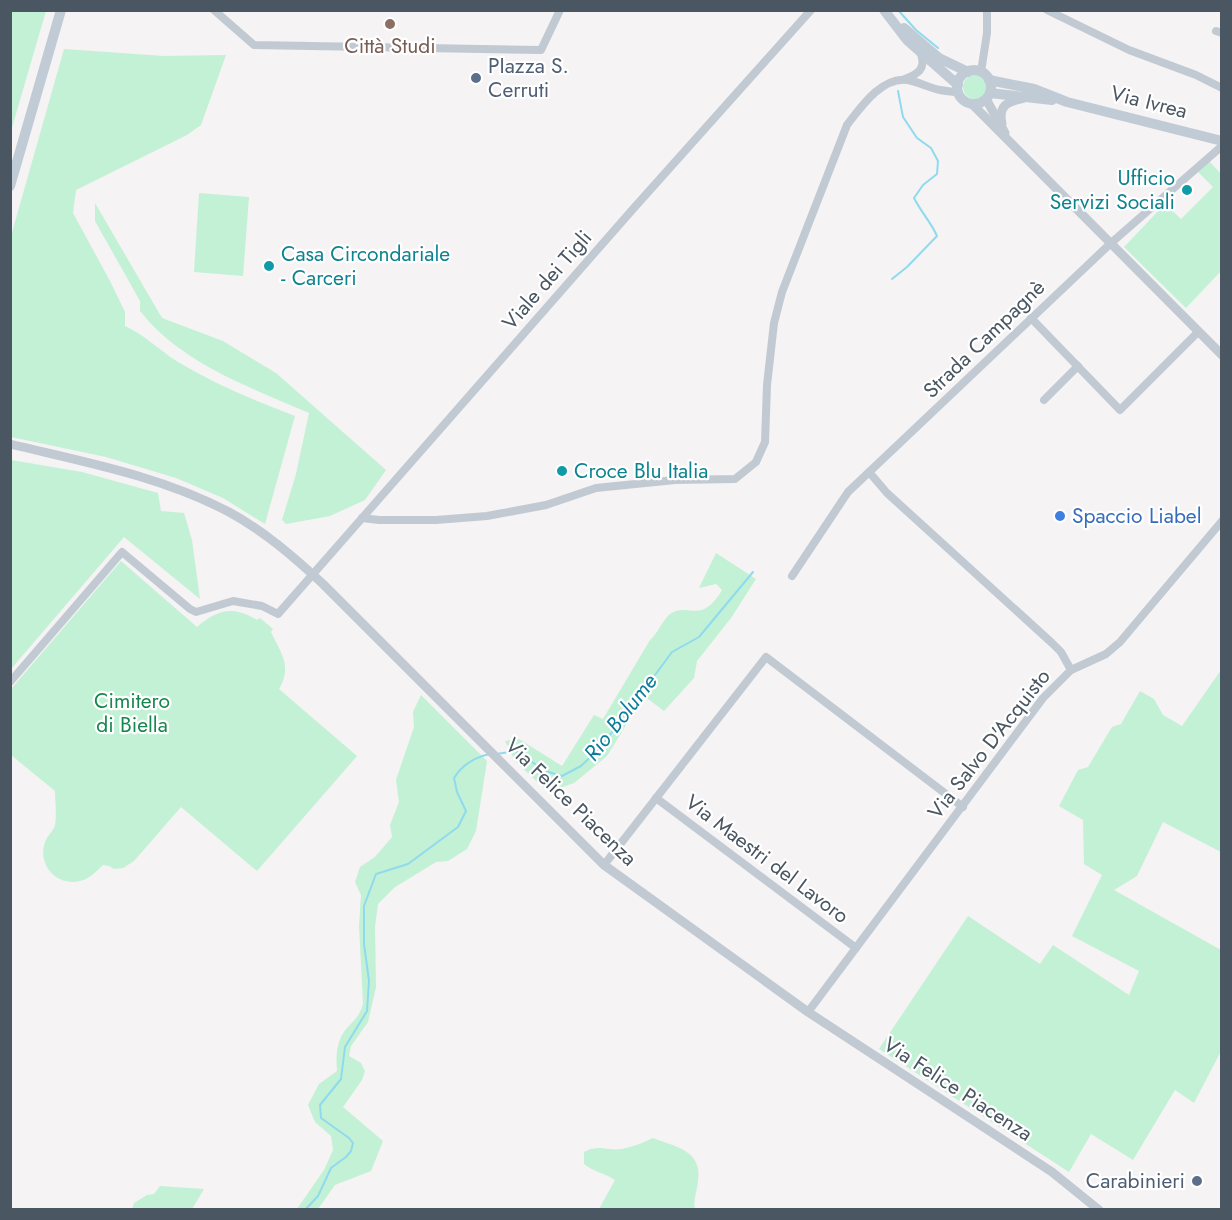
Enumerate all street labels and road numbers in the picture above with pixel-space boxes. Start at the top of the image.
street label: Via Ivrea [1108,78,1190,126]
street label: Viale dei Tigli [495,224,599,336]
street label: Strada Campagnè [916,273,1052,405]
street label: Via Salvo D'Acquisto [921,663,1057,825]
street label: Via Felice Piacenza [499,731,643,873]
street label: Via Maestri del Lavoro [679,787,855,931]
street label: Via Felice Piacenza [877,1029,1039,1149]

